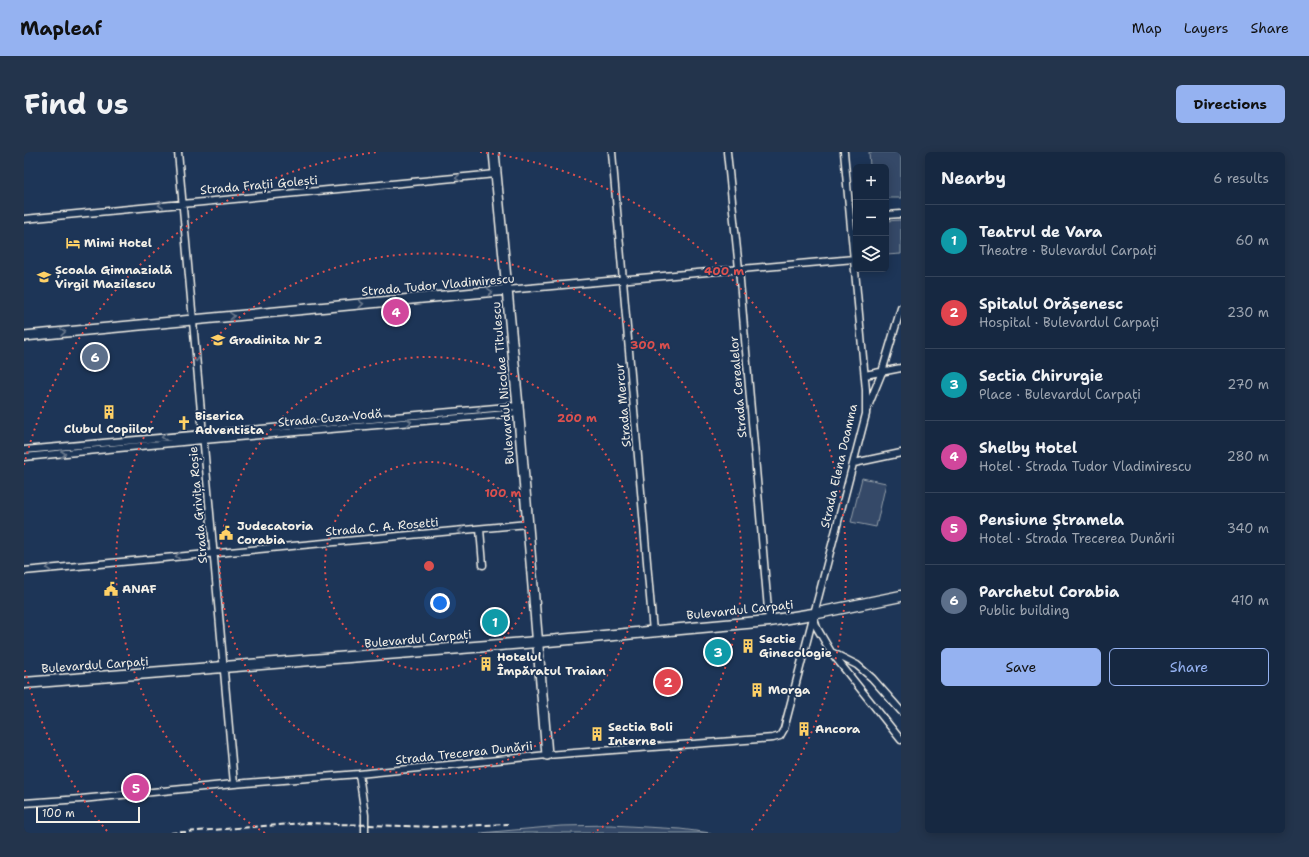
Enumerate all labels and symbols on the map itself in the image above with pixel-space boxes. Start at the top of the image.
street label: Strada Frații Golești [200,172,318,198]
one-way arrow [455,173,461,182]
one-way arrow [158,201,164,210]
hotel icon: Mimi Hotel [65,235,81,251]
place label: Mimi Hotel [84,235,152,251]
place label: Școala Gimnazială Virgil Mazilescu [55,262,173,292]
text: 400 m [704,263,744,279]
school or university icon: Școala Gimnazială Virgil Mazilescu [36,269,52,285]
street label: Strada Tudor Vladimirescu [361,270,515,300]
one-way arrow [487,288,493,297]
pin: 4 [383,297,409,327]
one-way arrow [358,300,364,309]
street label: Bulevardul Nicolae Titulescu [488,301,518,465]
one-way arrow [228,312,235,321]
one-way arrow [60,328,66,337]
school or university icon: Gradinita Nr 2 [210,332,226,348]
place label: Gradinita Nr 2 [229,332,323,348]
street label: Strada Cerealelor [726,335,750,439]
text: 300 m [630,337,670,353]
pin: 6 [82,342,108,372]
one-way arrow [191,356,200,362]
street label: Strada Mercur [611,362,635,448]
street label: Strada Elena Doamna [817,402,861,530]
building icon: Clubul Copiilor [101,404,117,420]
street label: Strada Cuza Vodă [277,405,383,431]
one-way arrow [476,405,482,414]
place label: Biserica Adventista [195,408,265,438]
text: 200 m [557,410,597,426]
church icon: Biserica Adventista [176,415,192,431]
one-way arrow [406,418,412,427]
place label: Clubul Copiilor [64,421,154,437]
one-way arrow [161,433,167,442]
street label: Strada Grivița Roșie [185,446,211,564]
one-way arrow [60,449,66,458]
text: 100 m [485,485,522,501]
street label: Strada C. A. Rosetti [325,514,439,540]
place label: Judecatoria Corabia [237,518,314,548]
public building icon: Judecatoria Corabia [218,525,234,541]
one-way arrow [458,526,464,535]
one-way arrow [175,552,181,561]
centre of rings [422,559,436,573]
one-way arrow [46,564,52,573]
public building icon: ANAF [103,581,119,597]
place label: ANAF [122,581,157,597]
your location [430,593,450,613]
street label: Bulevardul Carpați [686,596,794,624]
pin: 1 [482,607,508,637]
street label: Bulevardul Carpați [364,626,472,652]
place label: Sectie Ginecologie [759,631,832,661]
pin: 3 [705,637,731,667]
building icon: Sectie Ginecologie [740,638,756,654]
place label: Hotelul Împăratul Traian [497,649,606,679]
street label: Bulevardul Carpați [41,653,149,677]
building icon: Hotelul Împăratul Traian [478,656,494,672]
pin: 2 [655,667,681,697]
building icon: Morga [749,682,765,698]
place label: Morga [768,682,811,698]
place label: Sectia Boli Interne [608,719,673,749]
building icon: Ancora [796,721,812,737]
place label: Ancora [815,721,861,737]
building icon: Sectia Boli Interne [589,726,605,742]
street label: Strada Trecerea Dunării [394,738,534,768]
pin: 5 [123,773,149,803]
scale bar [36,805,140,824]

